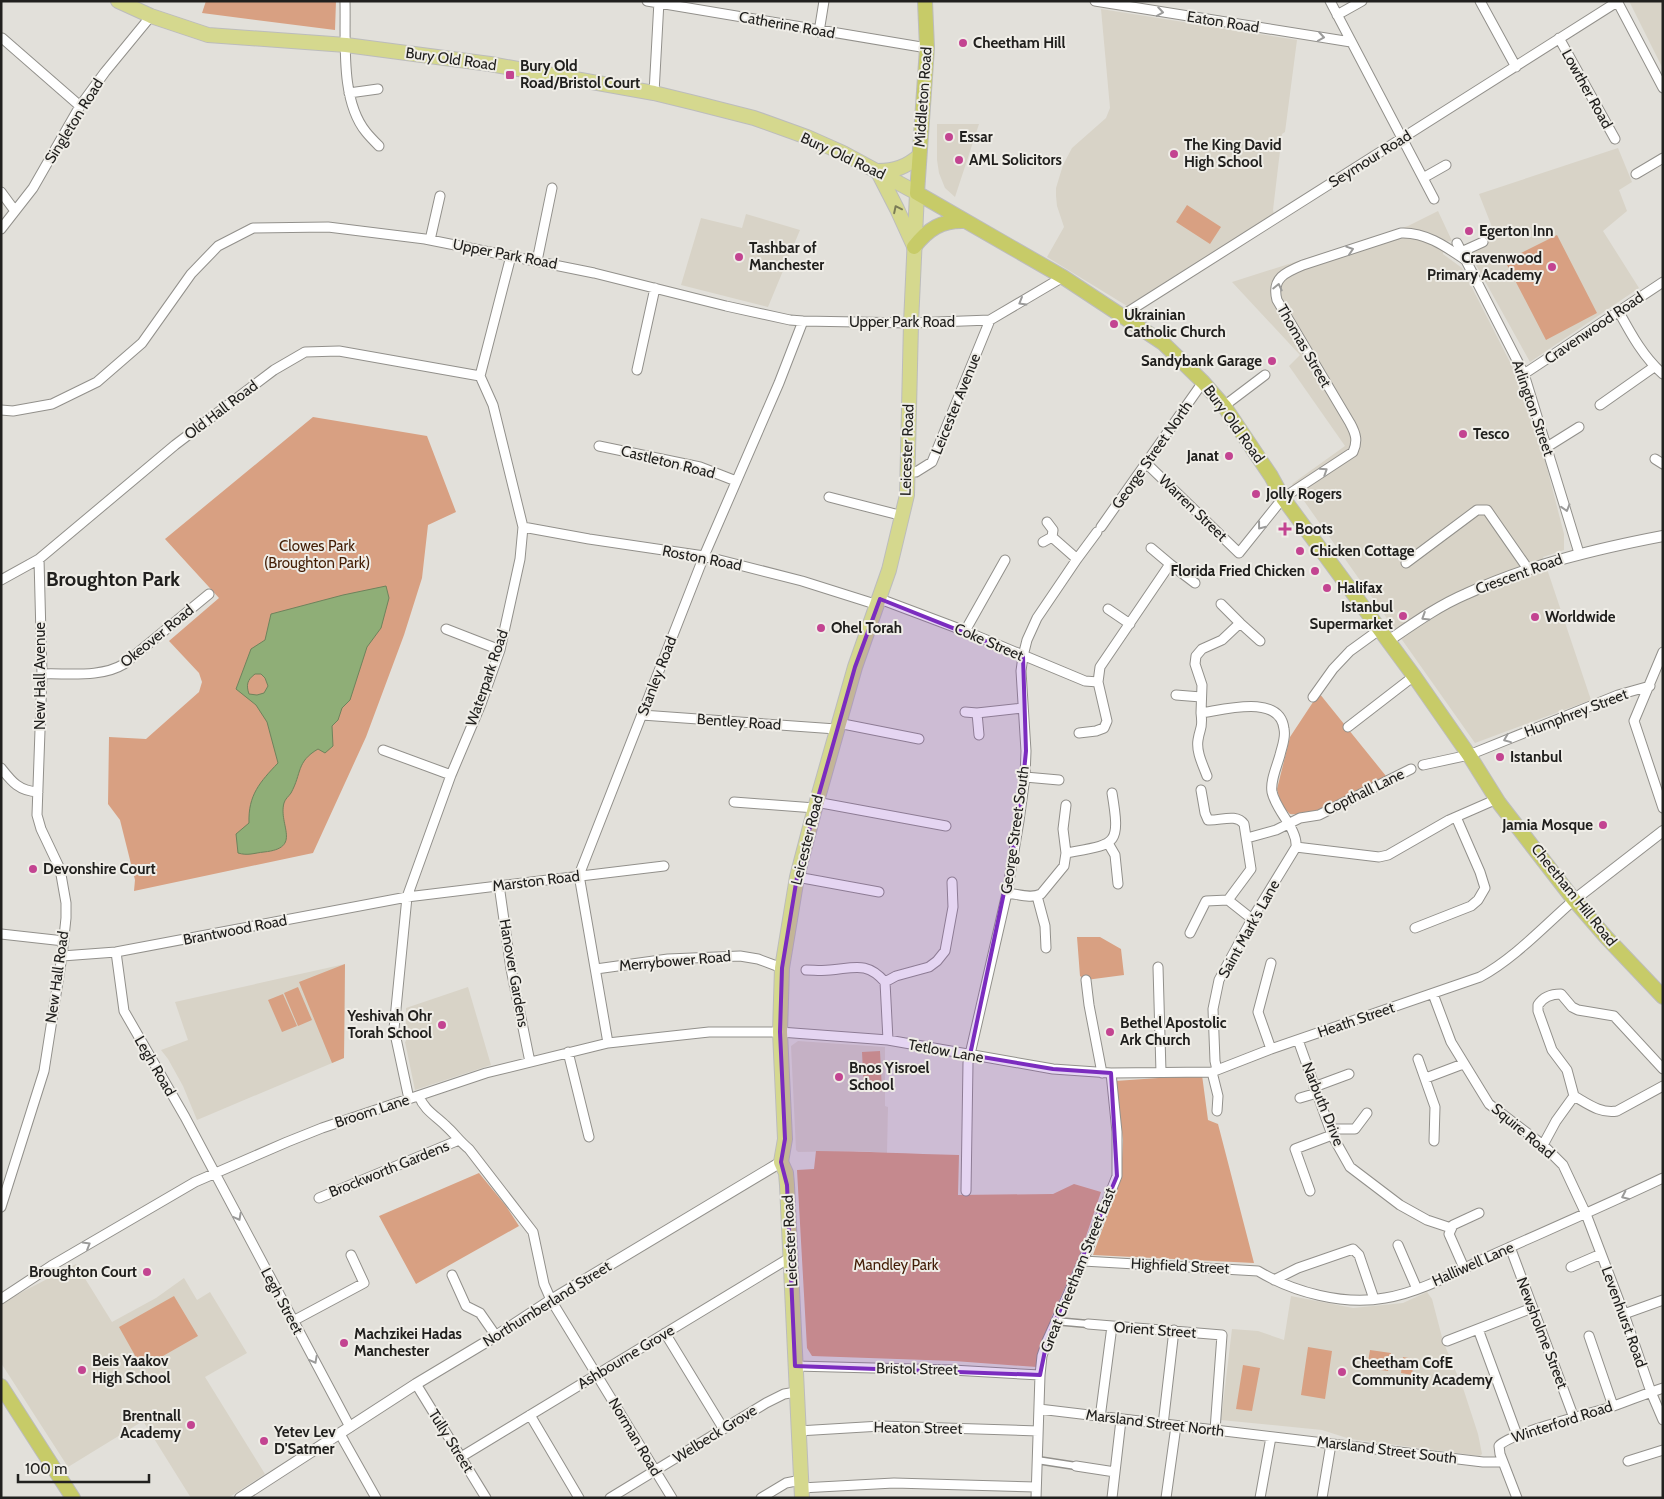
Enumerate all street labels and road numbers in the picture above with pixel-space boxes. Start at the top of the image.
street label: Eaton Road [1186,7,1260,37]
street label: Catherine Road [738,8,836,42]
street label: Bury Old Road [404,44,498,74]
street label: Middleton Road [911,46,935,148]
street label: Lowther Road [1558,46,1616,132]
street label: Singleton Road [41,75,107,167]
street label: Seymour Road [1325,126,1415,192]
street label: Bury Old Road [798,128,888,184]
street label: Upper Park Road [451,235,559,273]
street label: Cravenwood Road [1541,288,1647,368]
street label: Thomas Street [1273,301,1335,391]
street label: Upper Park Road [849,313,955,331]
street label: Leicester Avenue [928,351,985,457]
street label: Arlington Street [1508,358,1558,458]
street label: Old Hall Road [181,377,261,443]
street label: Bury Old Road [1200,382,1268,466]
street label: George Street North [1108,398,1196,512]
street label: Leicester Road [896,404,918,496]
street label: Castleton Road [619,442,717,482]
street label: Warren Street [1155,471,1231,545]
street label: Roston Road [661,541,743,575]
street label: Crescent Road [1473,550,1565,598]
street label: Okeover Road [117,601,197,671]
street label: Coke Street [952,619,1026,665]
street label: New Hall Avenue [31,622,49,730]
street label: Waterpark Road [462,627,512,729]
street label: Stanley Road [634,634,680,718]
street label: Humphrey Street [1522,685,1630,741]
street label: Bentley Road [696,710,782,734]
street label: George Street South [997,765,1033,895]
street label: Copthall Lane [1321,765,1407,819]
street label: Leicester Road [787,793,827,887]
street label: Cheetham Hill Road [1527,840,1621,950]
street label: Marston Road [491,867,581,895]
street label: Saint Mark's Lane [1215,877,1284,981]
street label: Brantwood Road [181,911,289,949]
street label: Hanover Gardens [496,917,532,1029]
street label: New Hall Road [42,930,72,1024]
street label: Merrybower Road [618,947,732,975]
street label: Heath Street [1315,998,1397,1042]
street label: Legh Road [131,1033,179,1099]
street label: Tetlow Lane [907,1036,985,1067]
street label: Narbuth Drive [1298,1059,1348,1149]
street label: Broom Lane [332,1090,412,1131]
street label: Squire Road [1488,1100,1558,1162]
street label: Brockworth Gardens [326,1137,452,1201]
street label: Great Cheetham Street East [1037,1185,1119,1355]
street label: Leicester Road [779,1195,801,1287]
street label: Halliwell Lane [1429,1238,1517,1290]
street label: Highfield Street [1130,1254,1230,1278]
street label: Northumberland Street [480,1257,614,1351]
street label: Levenhurst Road [1597,1264,1651,1370]
street label: Legh Street [257,1265,307,1337]
street label: Newsholme Street [1512,1275,1572,1391]
street label: Orient Street [1113,1318,1197,1342]
street label: Ashbourne Grove [574,1321,678,1393]
street label: Bristol Street [876,1359,958,1379]
street label: Norman Road [605,1395,665,1479]
street label: Winterford Road [1509,1397,1615,1447]
street label: Welbeck Grove [670,1401,760,1467]
street label: Tully Street [425,1406,477,1476]
street label: Marsland Street North [1085,1406,1225,1440]
street label: Heaton Street [874,1418,962,1438]
street label: Marsland Street South [1316,1432,1458,1468]

